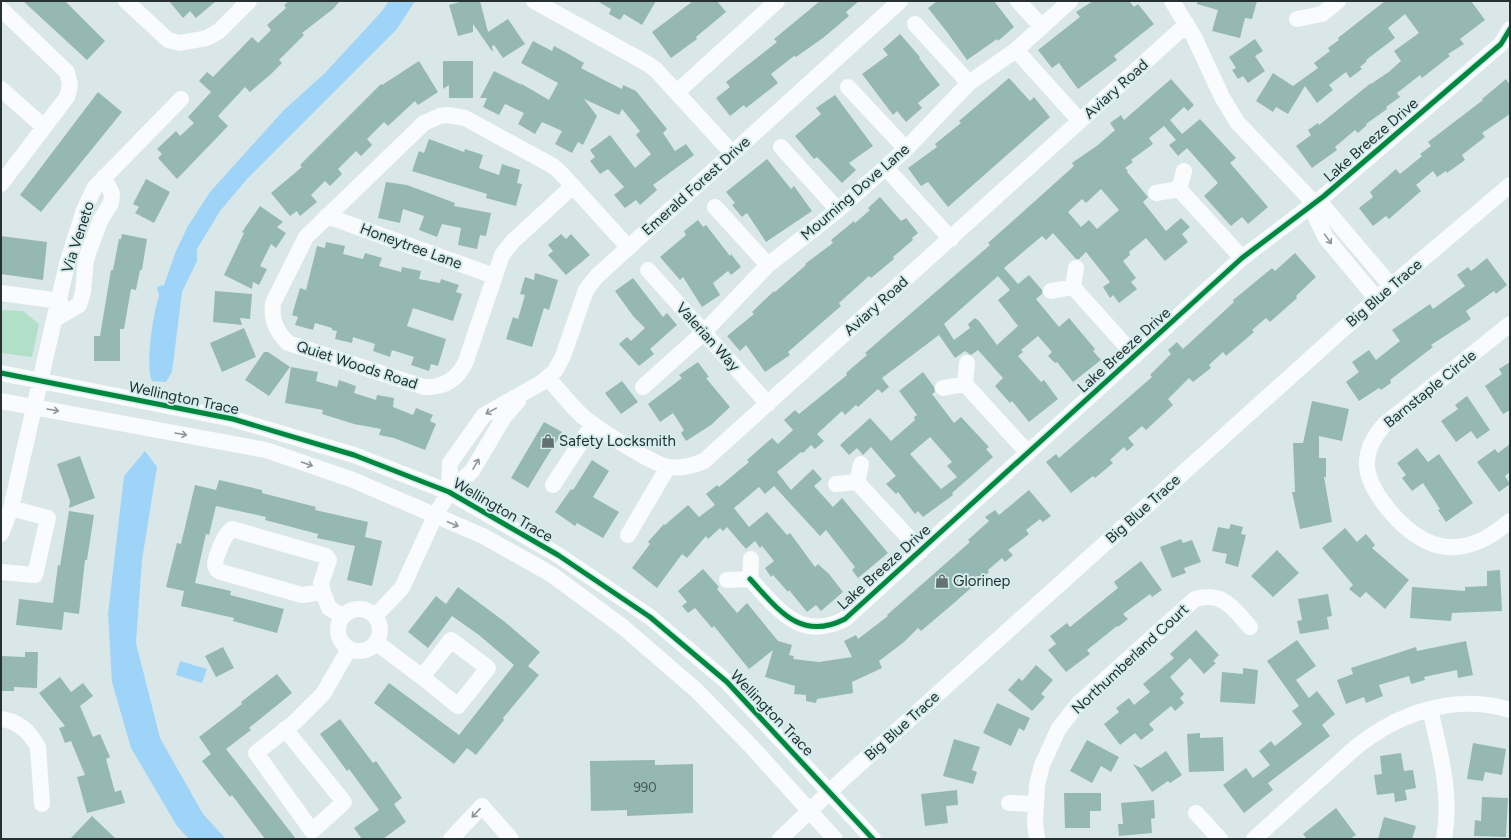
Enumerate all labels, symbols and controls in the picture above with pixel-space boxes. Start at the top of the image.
street label: Aviary Road [1080,56,1152,122]
street label: Lake Breeze Drive [1320,94,1422,186]
street label: Emerald Forest Drive [638,133,754,239]
street label: Mourning Dove Lane [797,140,913,244]
street label: Via Veneto [58,199,98,275]
street label: Honeytree Lane [358,219,464,273]
one-way arrow [1324,234,1332,245]
street label: Big Blue Trace [1342,255,1426,331]
street label: Aviary Road [840,273,912,339]
street label: Valerian Way [672,299,744,375]
street label: Lake Breeze Drive [1074,303,1174,397]
street label: Quiet Woods Road [294,337,420,393]
street label: Barnstaple Circle [1380,346,1480,432]
street label: Wellington Trace [127,378,241,418]
one-way arrow [46,407,59,415]
one-way arrow [485,408,497,415]
one-way arrow [174,430,187,438]
place label: Safety Locksmith [559,432,676,450]
shop icon: Safety Locksmith [540,433,556,449]
one-way arrow [473,458,481,470]
one-way arrow [300,461,313,468]
street label: Big Blue Trace [1102,471,1184,547]
street label: Wellington Trace [450,474,556,546]
street label: Lake Breeze Drive [834,520,934,614]
one-way arrow [447,521,459,528]
place label: Glorinep [953,572,1011,590]
shop icon: Glorinep [934,573,950,589]
street label: Northumberland Court [1068,600,1192,718]
street label: Wellington Trace [727,666,817,760]
street label: Big Blue Trace [861,688,943,764]
house number: 990 [633,780,657,795]
one-way arrow [471,808,481,818]

